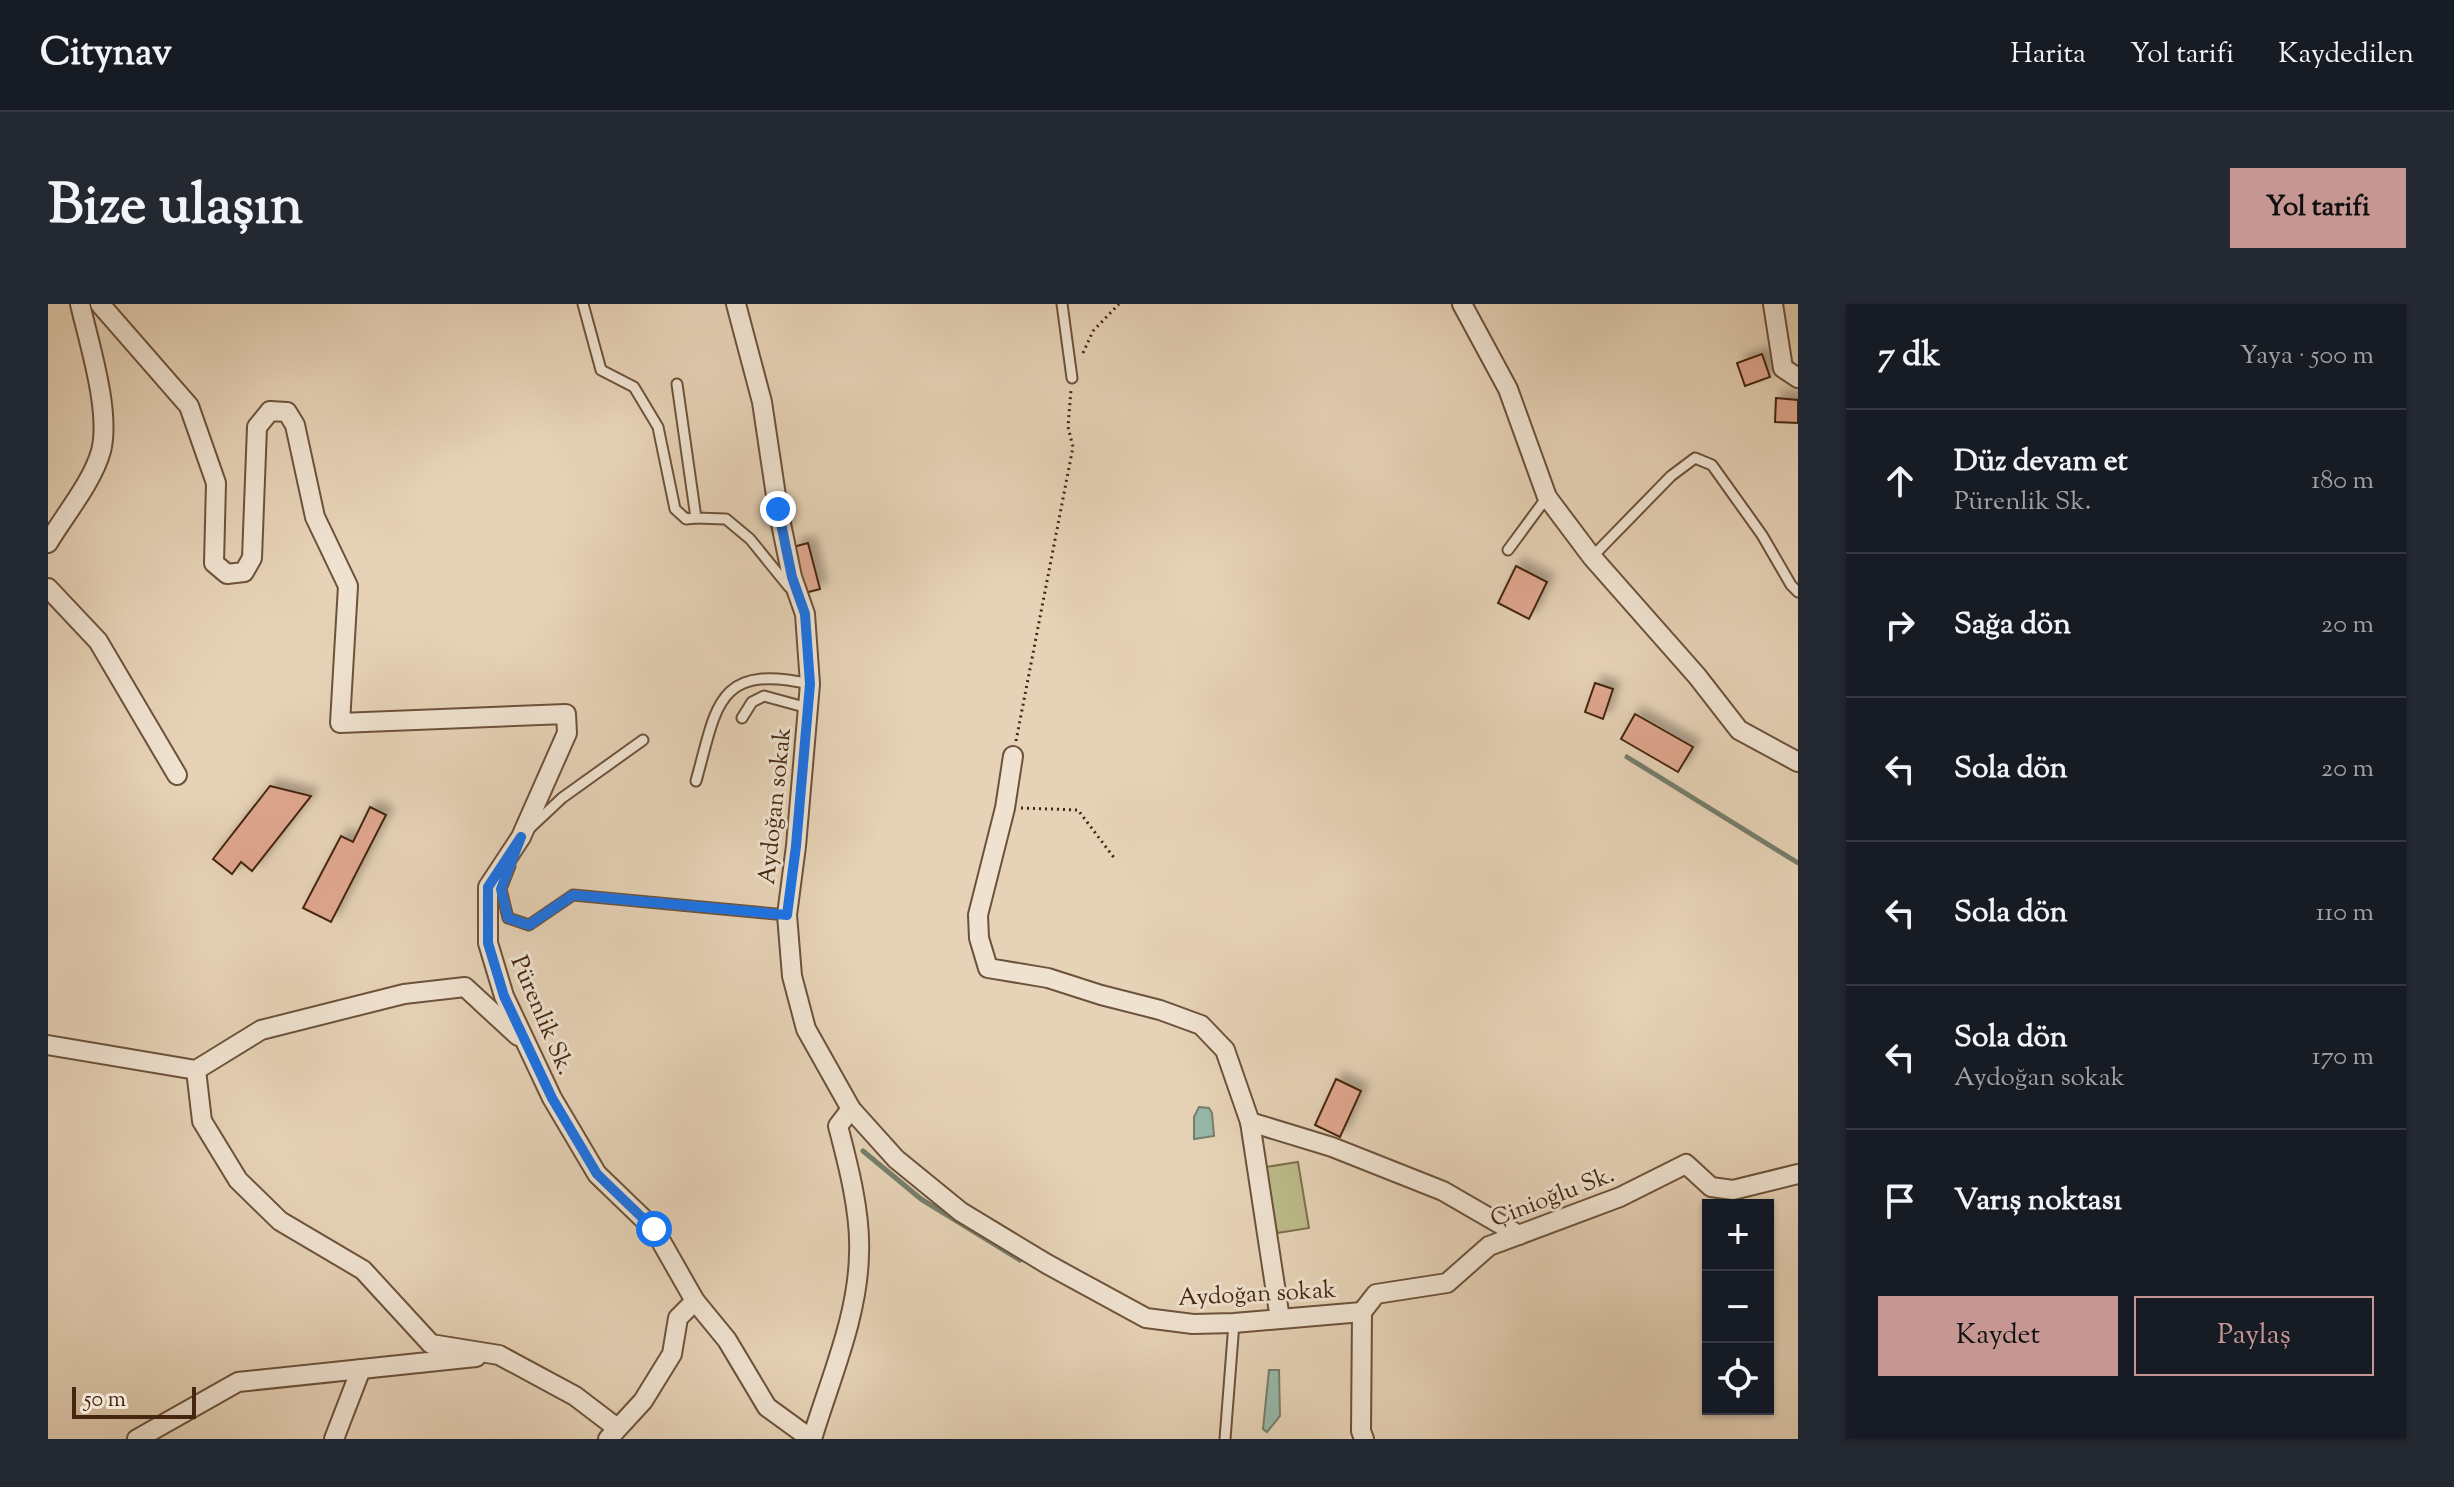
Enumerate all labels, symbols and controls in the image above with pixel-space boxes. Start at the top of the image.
text: Citynav [40,28,172,82]
text: Harita [2011,35,2086,75]
text: Yol tarifi [2130,35,2234,75]
text: Kaydedilen [2278,35,2414,75]
text: Bize ulaşın [48,168,303,249]
button: Yol tarifi [2230,168,2406,248]
text: 7 dk [1878,332,1940,381]
text: Yaya · 500 m [2240,338,2374,375]
text: Düz devam et [1954,441,2128,484]
icon: ahead [1878,459,1922,503]
text: 180 m [2311,463,2374,500]
text: Pürenlik Sk. [1954,484,2091,521]
route end [760,491,796,527]
icon: right [1878,603,1922,647]
text: Sağa dön [1954,604,2071,647]
text: 20 m [2321,607,2374,644]
street label: Aydoğan sokak [751,726,801,886]
icon: left [1878,747,1922,791]
text: Sola dön [1954,748,2068,791]
text: 20 m [2321,751,2374,788]
icon: left [1878,891,1922,935]
text: Sola dön [1954,892,2068,935]
text: 110 m [2316,895,2374,932]
street label: Pürenlik Sk. [501,951,582,1081]
text: Sola dön [1954,1017,2068,1060]
icon: left [1878,1035,1922,1079]
text: 170 m [2312,1039,2374,1076]
text: Aydoğan sokak [1954,1060,2125,1097]
street label: Çinioğlu Sk. [1486,1159,1620,1237]
icon: arrive [1878,1179,1922,1223]
text: Varış noktası [1954,1180,2122,1223]
map controls [1702,1199,1774,1415]
button: + [1702,1199,1774,1271]
route start [636,1211,672,1247]
button: − [1702,1271,1774,1343]
street label: Aydoğan sokak [1177,1274,1337,1316]
button: Kaydet [1878,1296,2118,1376]
button: Paylaş [2134,1296,2374,1376]
button: locate [1702,1343,1774,1415]
scale bar [72,1383,196,1419]
text: 50 m [84,1385,126,1417]

